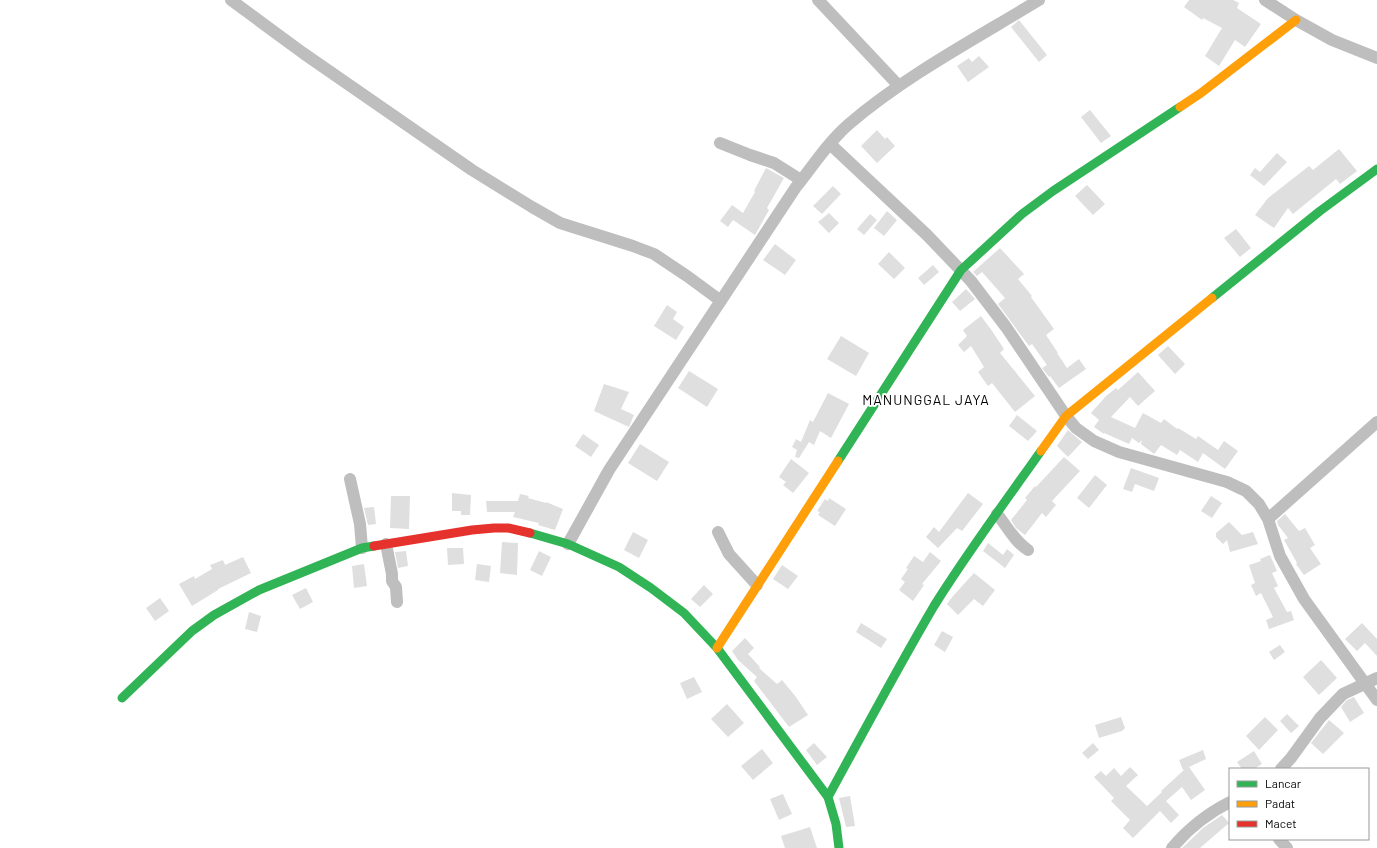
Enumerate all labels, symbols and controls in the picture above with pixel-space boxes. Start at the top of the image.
district label: MANUNGGAL JAYA [862,391,990,408]
legend [1229,768,1369,840]
text: Lancar [1265,776,1302,790]
text: Padat [1265,796,1295,810]
text: Macet [1265,816,1297,830]

